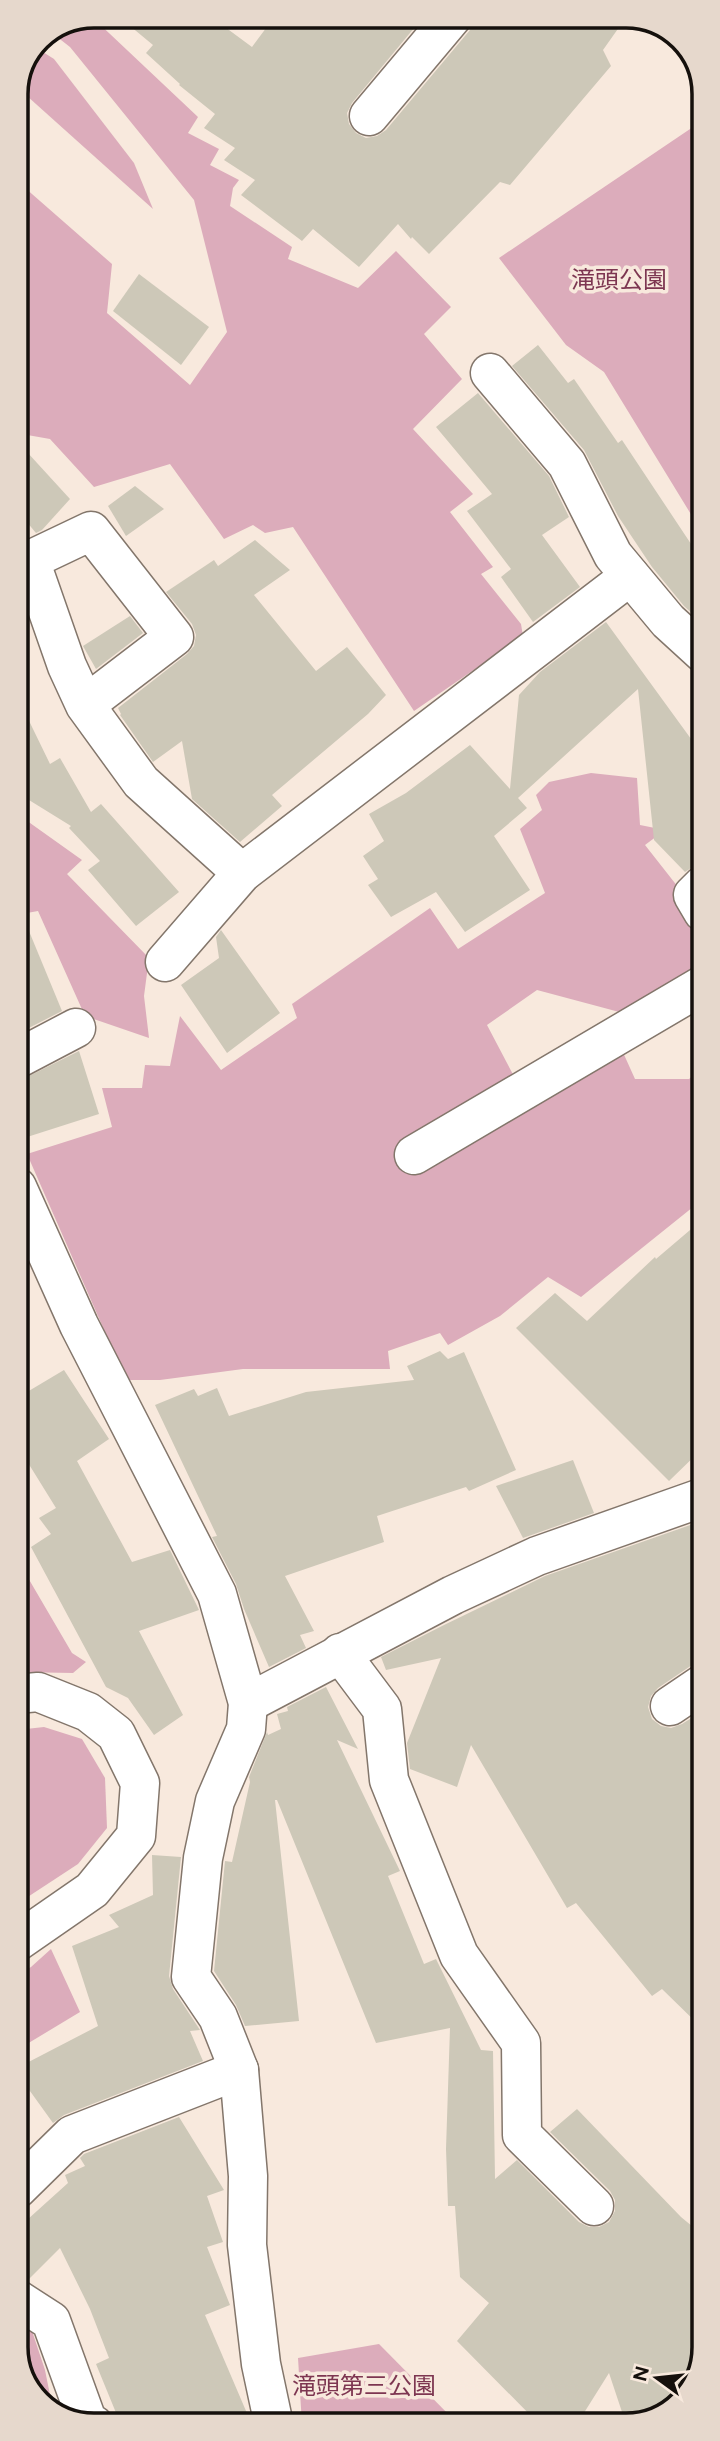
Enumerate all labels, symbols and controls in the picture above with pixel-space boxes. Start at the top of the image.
park label: 滝頭公園 [571,265,667,294]
north arrow [622,2343,692,2413]
text: N [628,2364,654,2384]
park label: 滝頭第三公園 [292,2371,436,2400]

